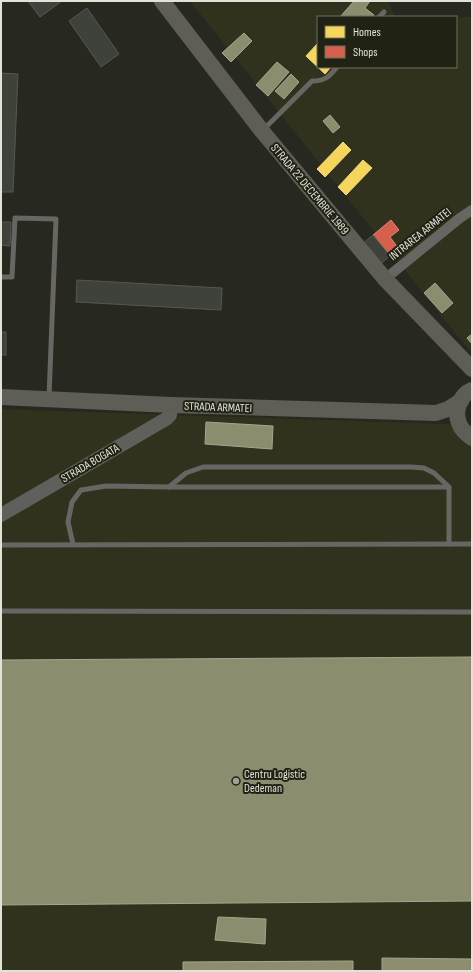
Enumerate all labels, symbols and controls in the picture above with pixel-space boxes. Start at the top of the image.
legend [317,16,457,68]
text: Homes [353,25,381,40]
text: Shops [353,45,378,60]
street label: STRADA 22 DECEMBRIE 1989 [267,141,352,238]
street label: INTRAREA ARMATEI [386,205,455,264]
street label: STRADA ARMATEI [184,399,252,416]
street label: STRADA BOGATA [58,440,123,486]
place label: Centru Logistic Dedeman [244,767,305,796]
marker: Centru Logistic Dedeman [231,776,241,786]

